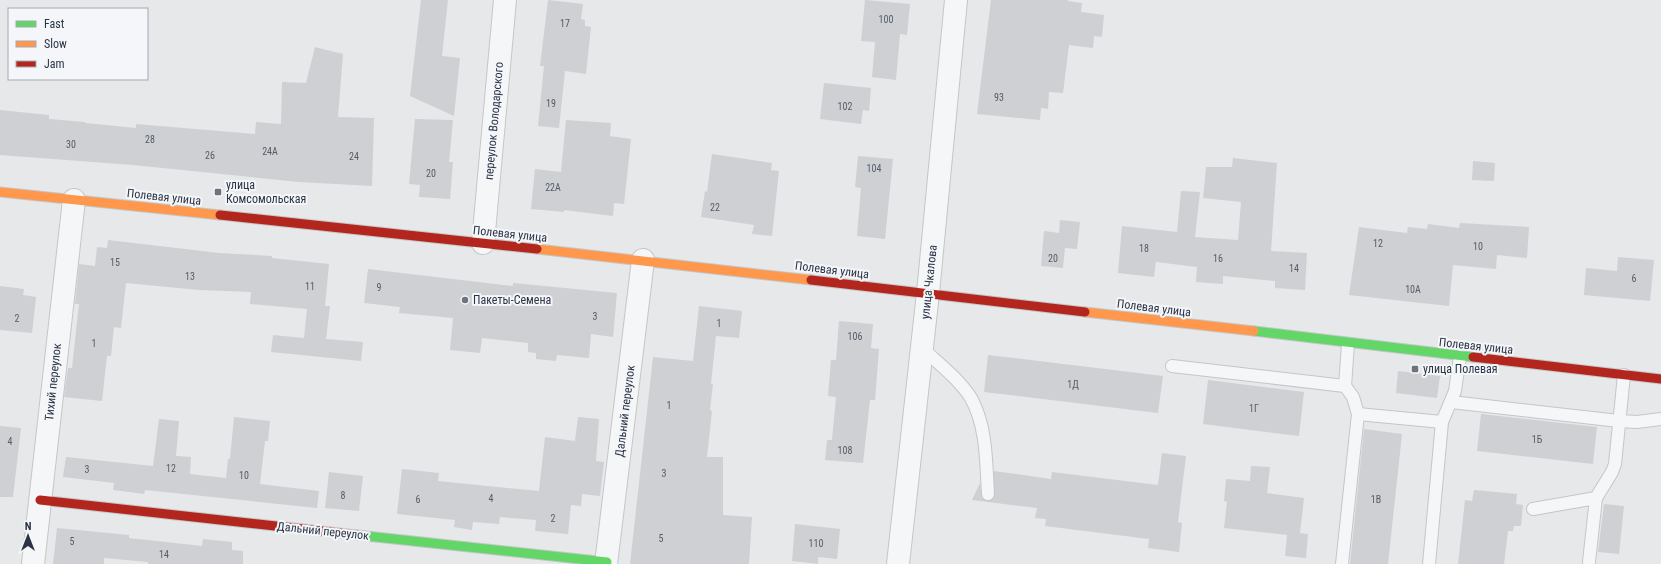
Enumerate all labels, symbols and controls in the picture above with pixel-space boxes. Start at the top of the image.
legend [8,8,148,80]
house number: 100 [879,14,893,25]
text: Fast [44,17,65,31]
house number: 17 [560,18,570,29]
text: Slow [44,37,67,51]
text: Jam [44,57,65,71]
street label: переулок Володарского [482,61,506,181]
house number: 93 [994,92,1004,103]
house number: 19 [546,98,556,109]
house number: 102 [838,101,852,112]
house number: 28 [145,134,155,145]
house number: 30 [66,139,76,150]
house number: 24А [262,146,278,157]
house number: 26 [205,150,215,161]
house number: 24 [349,151,359,162]
house number: 104 [867,163,881,174]
house number: 20 [426,168,436,179]
place label: улица Комсомольская [226,178,306,206]
house number: 22А [545,182,561,193]
street label: Полевая улица [126,186,202,208]
marker: улица Комсомольская [213,187,223,197]
house number: 22 [710,202,720,213]
street label: Полевая улица [472,223,548,245]
house number: 12 [1373,238,1383,249]
house number: 10 [1473,241,1483,252]
house number: 18 [1139,243,1149,254]
street label: улица Чкалова [918,244,940,320]
house number: 20 [1048,253,1058,264]
house number: 16 [1213,253,1223,264]
house number: 15 [110,257,120,268]
street label: Полевая улица [794,259,870,282]
house number: 14 [1289,263,1299,274]
house number: 13 [185,271,195,282]
house number: 6 [1632,273,1637,284]
house number: 11 [305,281,315,292]
house number: 9 [377,282,382,293]
house number: 10А [1405,284,1421,295]
place label: Пакеты-Семена [473,293,552,307]
marker: Пакеты-Семена [460,295,470,305]
street label: Полевая улица [1116,297,1192,320]
house number: 3 [593,311,598,322]
house number: 2 [15,313,20,324]
house number: 1 [717,318,721,329]
house number: 106 [848,331,862,342]
street label: Полевая улица [1438,335,1514,357]
house number: 1 [92,338,96,349]
street label: Тихий переулок [42,342,64,421]
place label: улица Полевая [1423,362,1498,376]
street label: Дальний переулок [612,364,638,458]
marker: улица Полевая [1410,364,1420,374]
house number: 1Д [1067,379,1079,390]
house number: 1 [667,400,671,411]
house number: 1Г [1249,403,1259,414]
house number: 1Б [1532,434,1543,445]
house number: 4 [8,436,13,447]
house number: 108 [838,445,852,456]
house number: 12 [166,463,176,474]
house number: 3 [85,464,90,475]
house number: 3 [662,468,667,479]
house number: 10 [239,470,249,481]
house number: 8 [341,490,346,501]
house number: 4 [489,493,494,504]
house number: 6 [416,494,421,505]
house number: 1В [1371,494,1381,505]
house number: 2 [551,513,556,524]
north arrow [8,516,48,556]
street label: Дальний переулок [276,519,370,543]
text: N [25,520,32,533]
house number: 5 [659,533,664,544]
house number: 5 [70,536,75,547]
house number: 110 [809,538,823,549]
house number: 14 [159,549,169,560]

